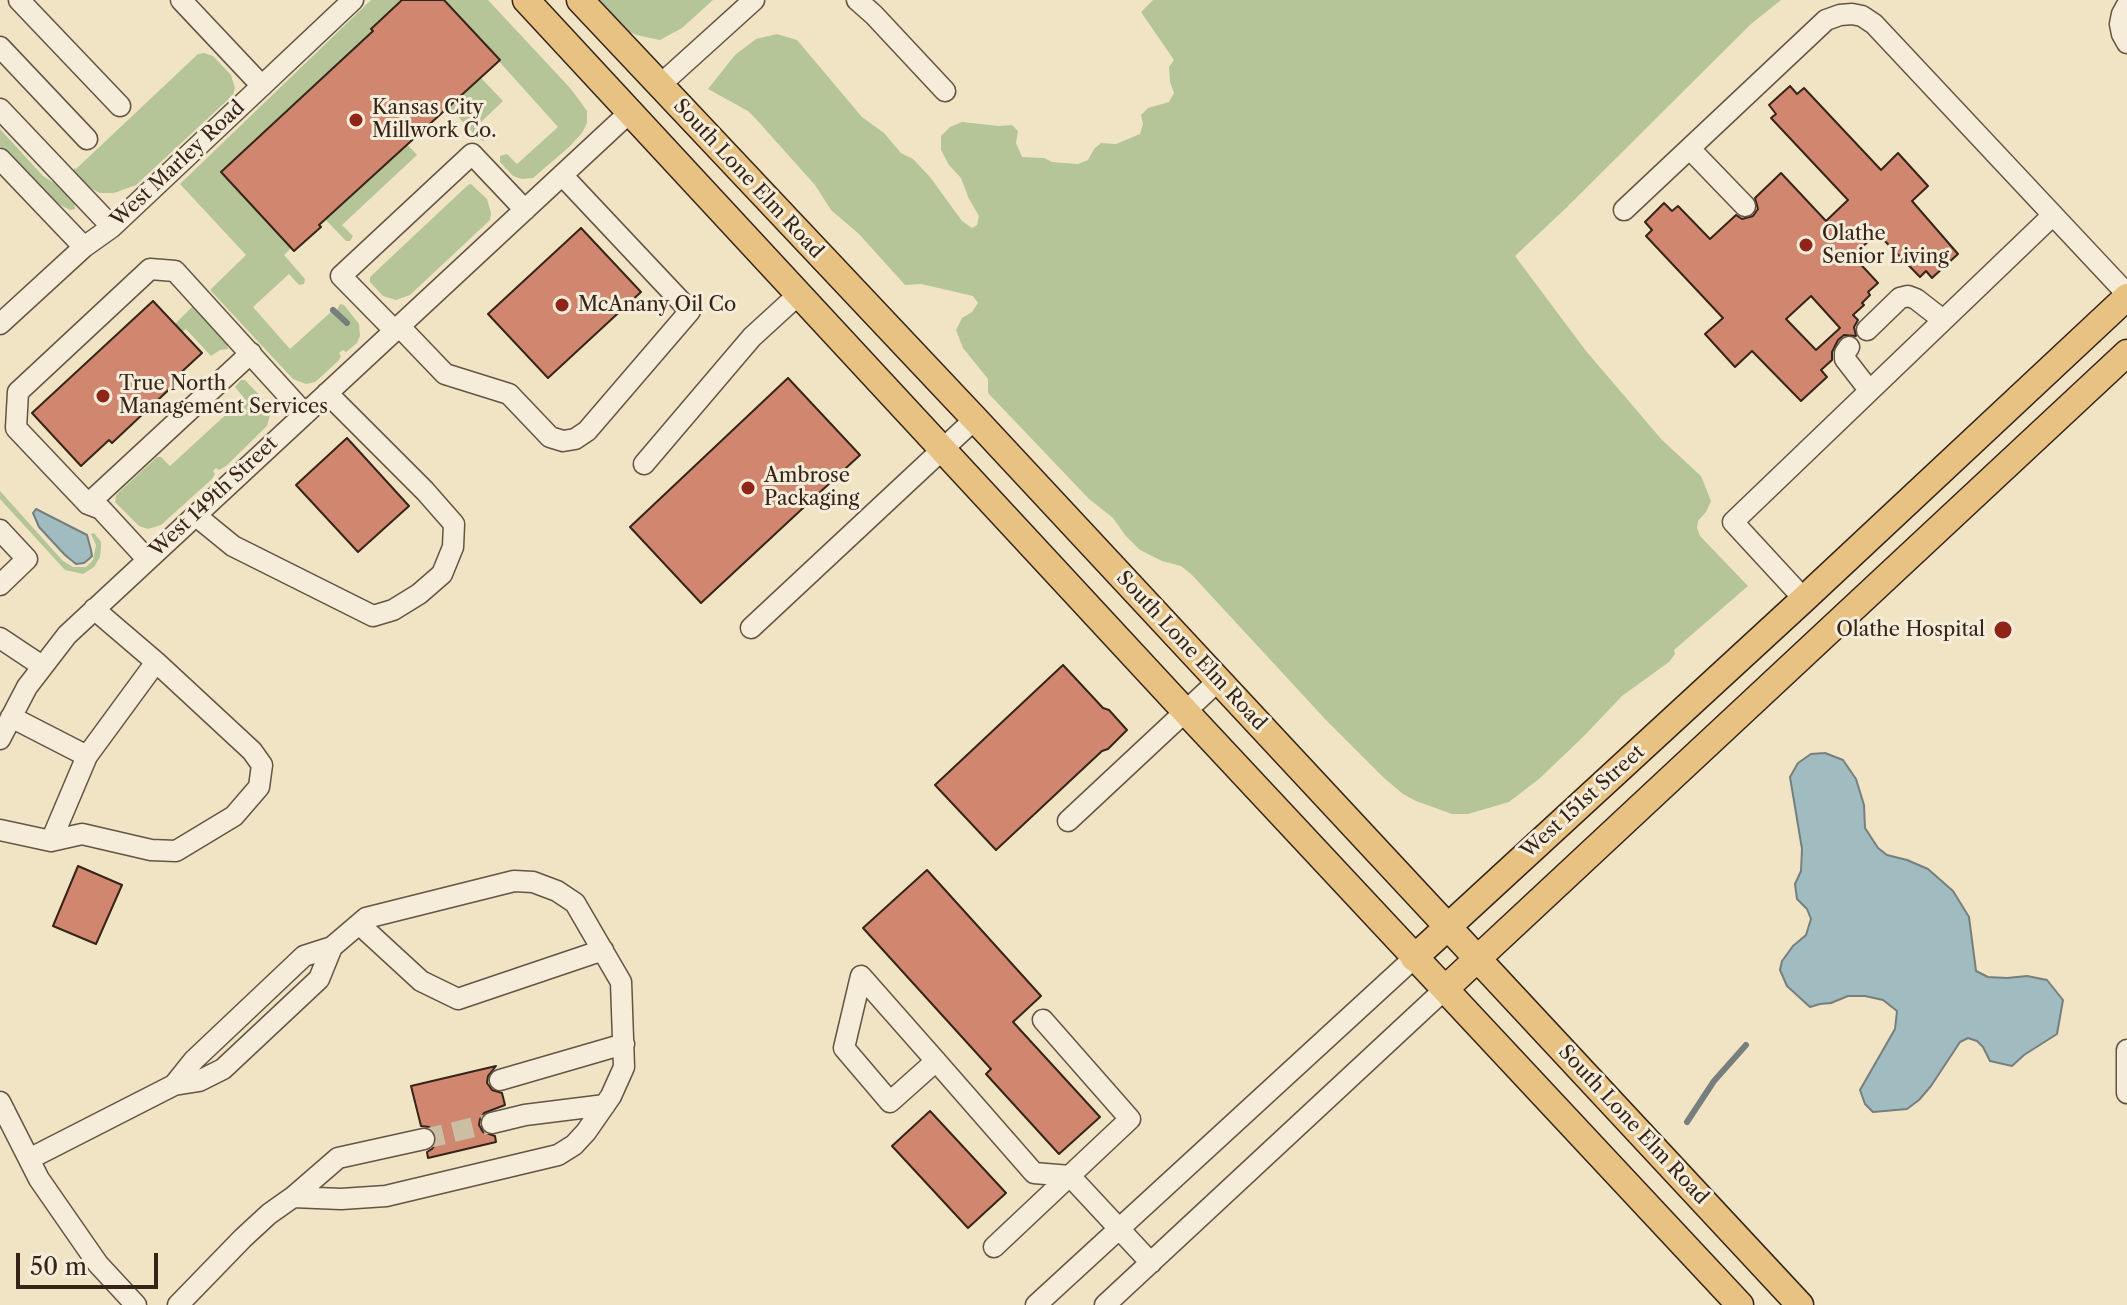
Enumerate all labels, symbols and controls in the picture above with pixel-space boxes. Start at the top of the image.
street label: South Lone Elm Road [668,94,828,264]
street label: West Marley Road [106,96,250,232]
place label: Kansas City Millwork Co. [372,96,496,143]
marker: Kansas City Millwork Co. [347,111,365,129]
place label: Olathe Senior Living [1822,222,1949,269]
marker: Olathe Senior Living [1797,236,1815,254]
place label: McAnany Oil Co [578,293,736,317]
marker: McAnany Oil Co [553,296,571,314]
place label: True North Management Services [119,372,328,419]
marker: True North Management Services [94,387,112,405]
street label: West 149th Street [145,432,283,562]
place label: Ambrose Packaging [764,464,859,511]
marker: Ambrose Packaging [739,479,757,497]
street label: South Lone Elm Road [1111,566,1271,736]
place label: Olathe Hospital [1836,618,1985,642]
marker: Olathe Hospital [1992,619,2014,641]
street label: West 151st Street [1516,740,1650,864]
street label: South Lone Elm Road [1553,1040,1713,1210]
scale bar [20,1237,162,1287]
text: 50 m [30,1252,87,1281]

